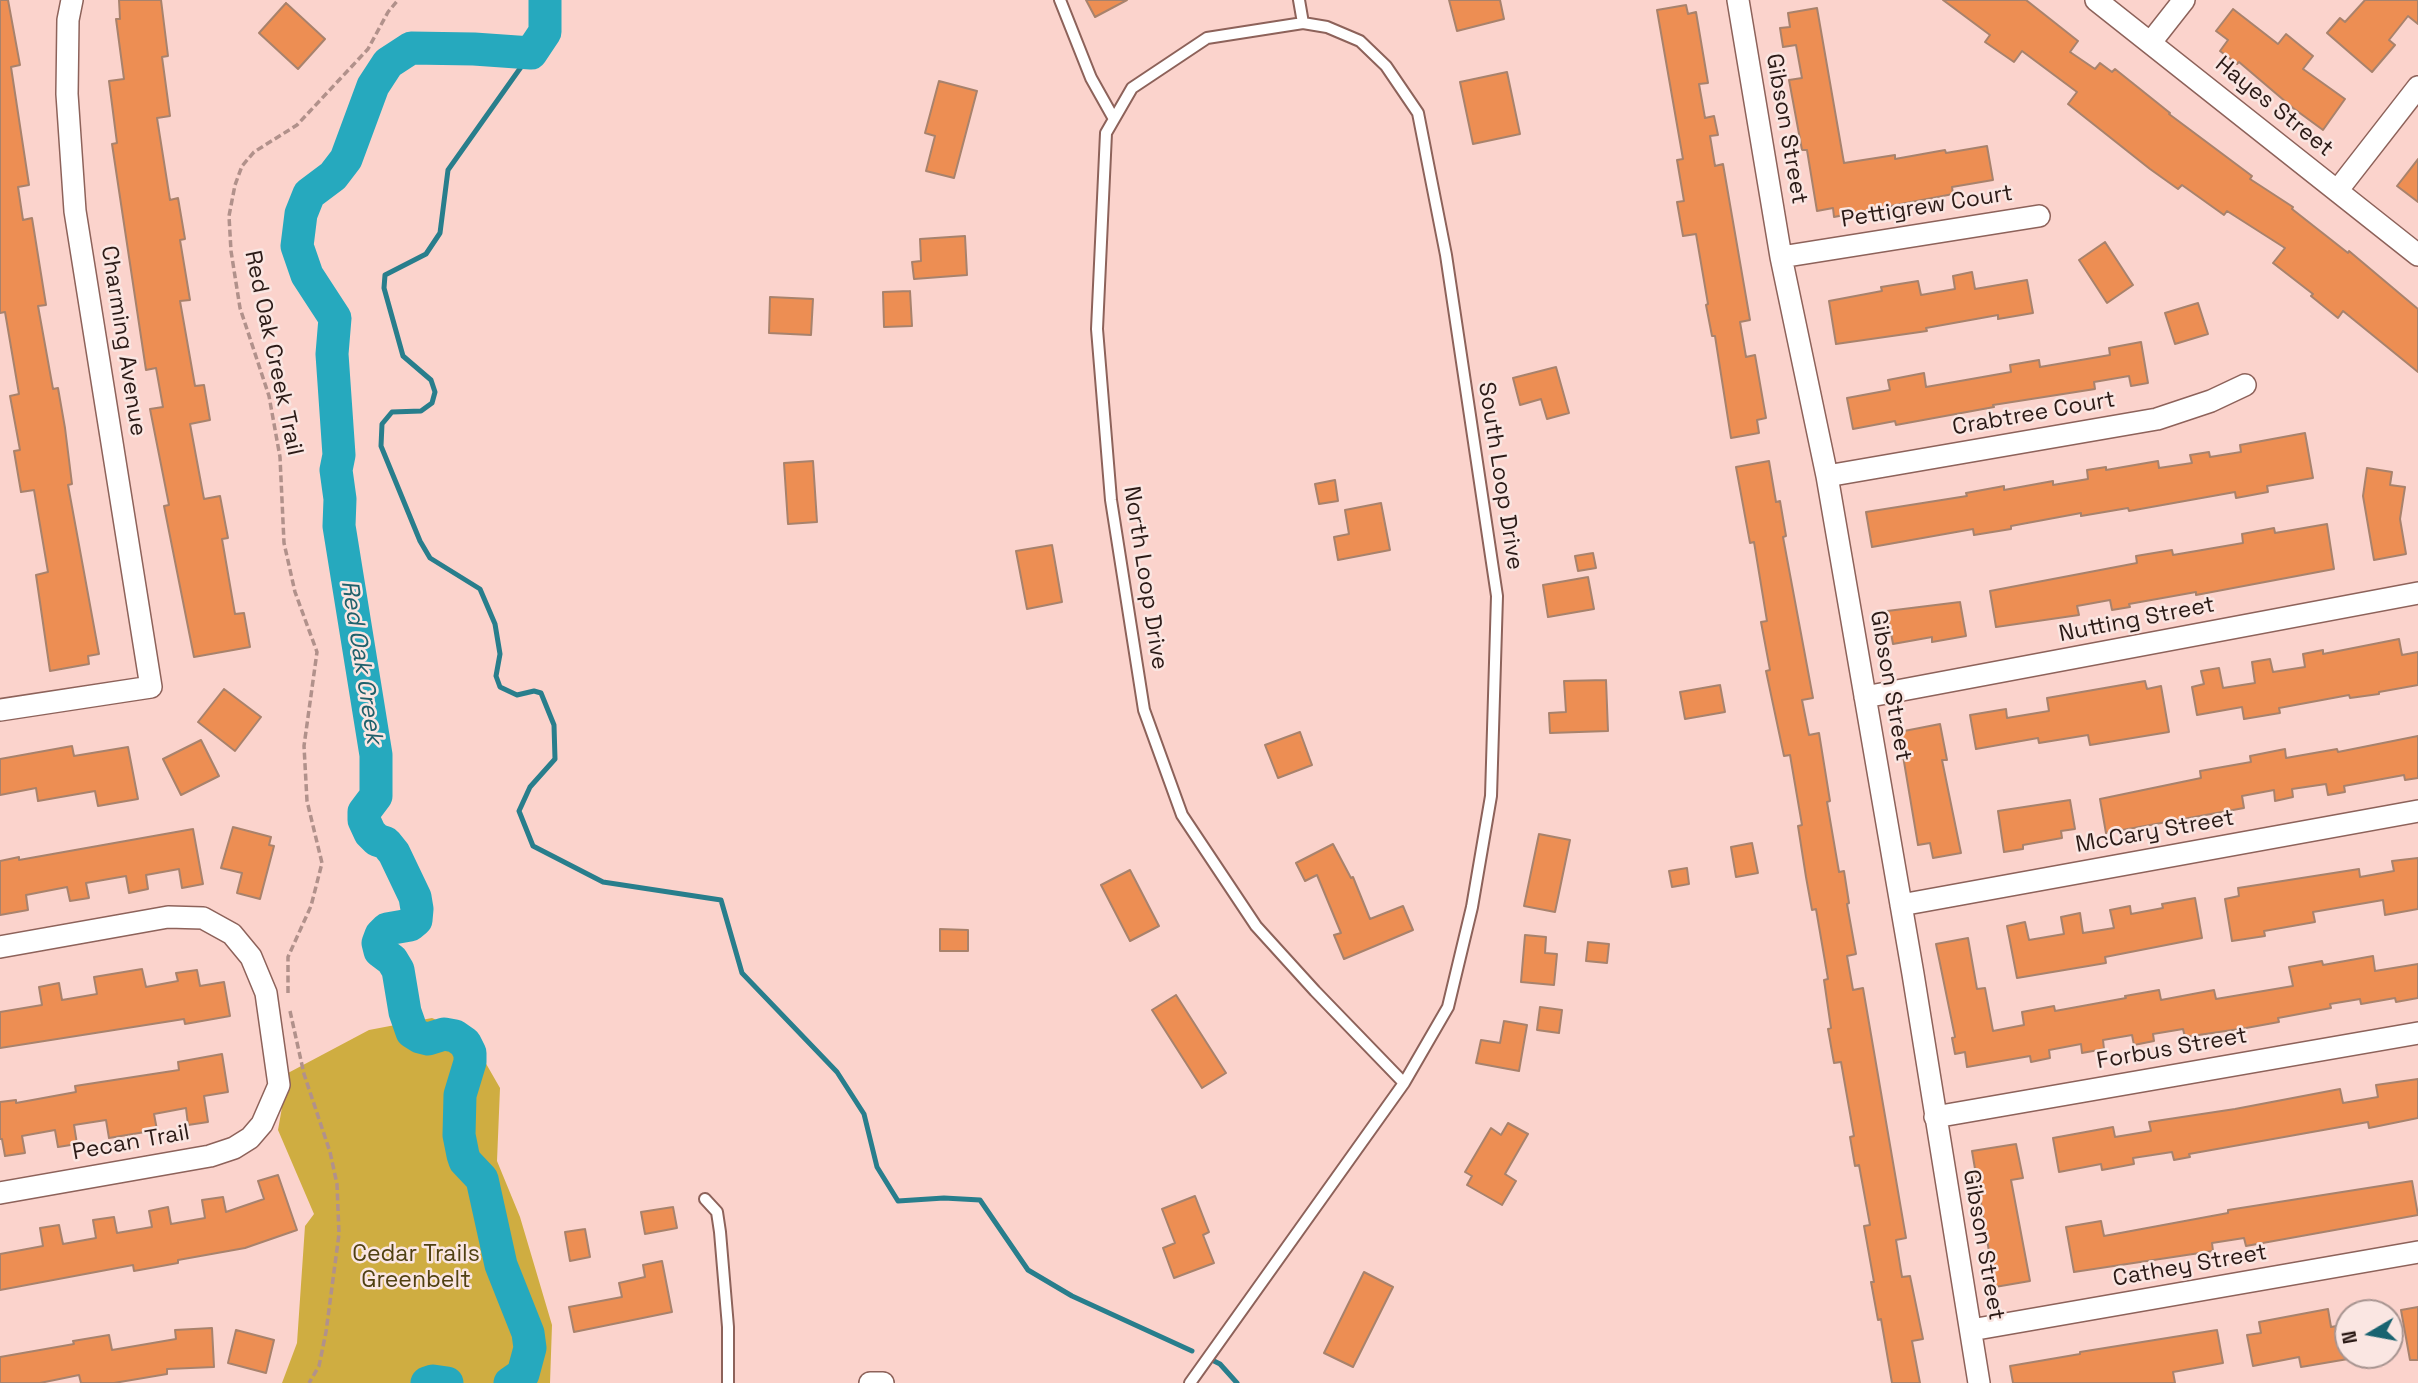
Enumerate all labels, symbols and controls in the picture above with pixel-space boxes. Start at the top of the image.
street label: Hayes Street [2209,51,2339,163]
street label: Gibson Street [1759,52,1813,206]
street label: Pettigrew Court [1839,180,2015,234]
street label: Charming Avenue [94,244,152,438]
street label: Red Oak Creek Trail [238,248,308,458]
street label: South Loop Drive [1472,380,1528,572]
street label: Crabtree Court [1950,386,2118,442]
street label: North Loop Drive [1117,484,1173,672]
water label: Red Oak Creek [334,578,388,746]
street label: Nutting Street [2057,591,2217,649]
street label: Gibson Street [1863,609,1917,763]
street label: McCary Street [2074,804,2236,860]
street label: Forbus Street [2095,1022,2249,1076]
street label: Pecan Trail [70,1119,192,1167]
street label: Gibson Street [1956,1168,2010,1322]
street label: Cathey Street [2111,1239,2269,1293]
park label: Cedar Trails Greenbelt [352,1241,480,1295]
north arrow [2334,1299,2404,1369]
text: N [2336,1329,2363,1346]

